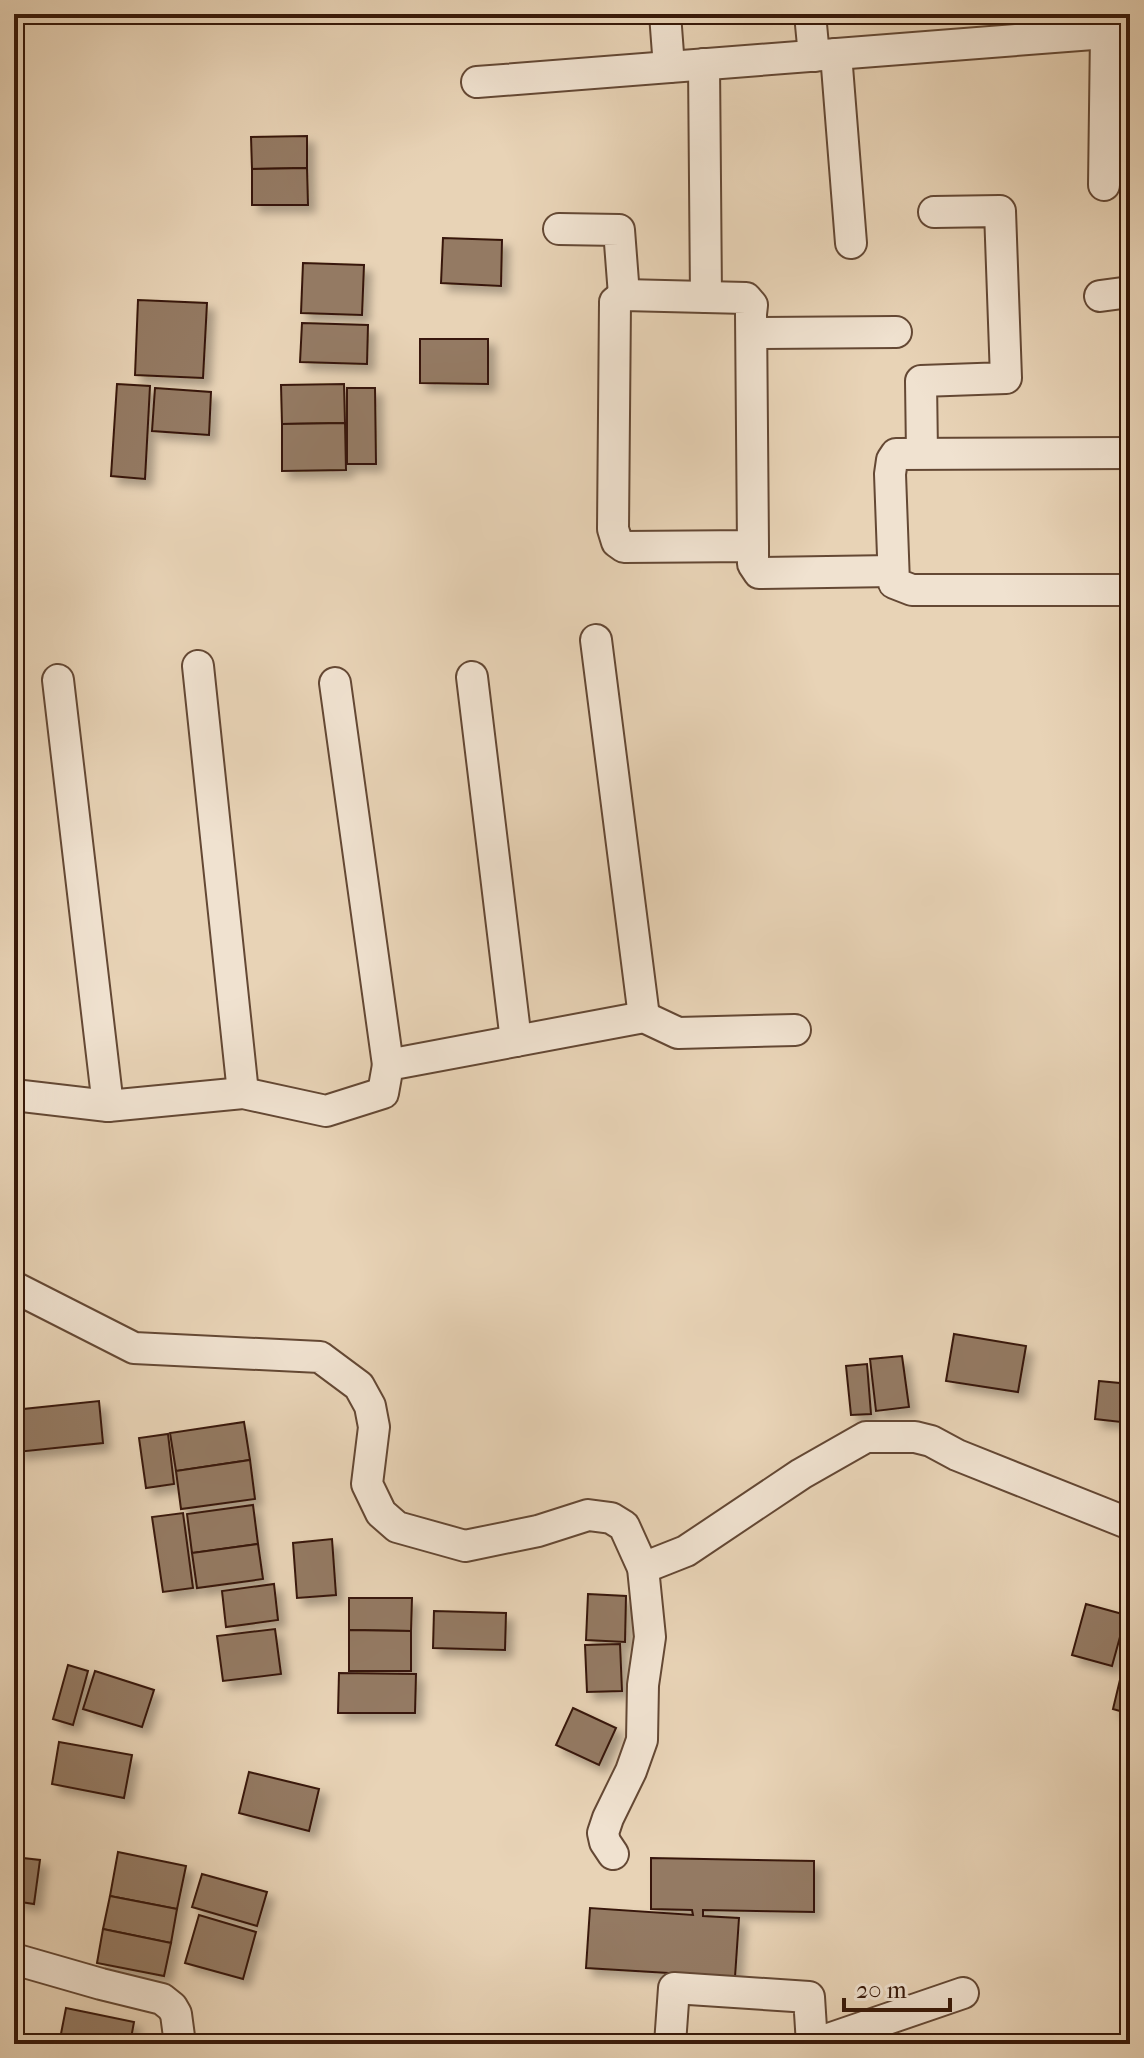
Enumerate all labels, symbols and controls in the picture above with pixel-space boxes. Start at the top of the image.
scale bar [844,1962,950,2012]
text: 20 m [856,1976,907,2004]

